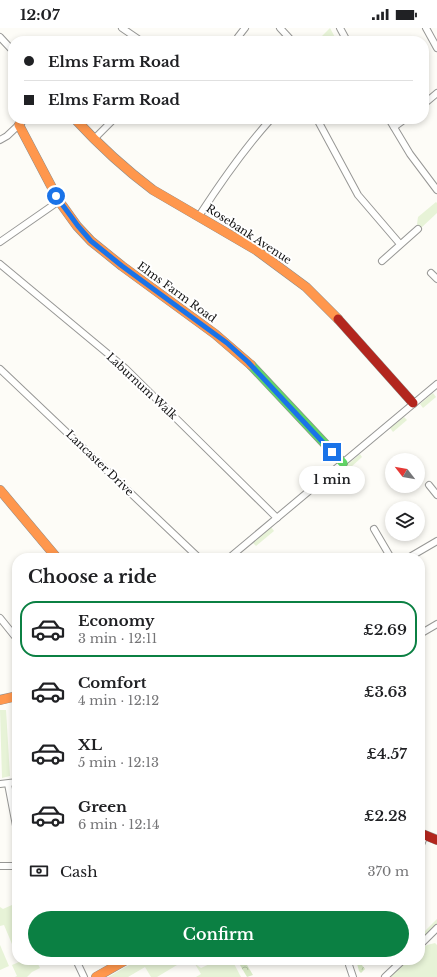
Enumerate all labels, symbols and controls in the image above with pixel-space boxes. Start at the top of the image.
text: 12:07 [20,5,60,24]
text: Elms Farm Road [48,52,180,71]
text: Elms Farm Road [48,90,180,109]
route start [47,187,65,205]
street label: Rosebank Avenue [204,201,294,267]
street label: Elms Farm Road [135,259,220,326]
street label: Laburnum Walk [104,350,180,423]
street label: Lancaster Drive [63,427,137,499]
route end [323,443,341,461]
north arrow [385,453,425,493]
map controls [385,453,425,541]
callout: 1 min [299,466,365,494]
text: 1 min [313,471,351,488]
button: layers [385,501,425,541]
text: Choose a ride [28,566,157,588]
icon: car [30,611,66,647]
text: Economy [78,611,155,630]
text: £2.69 [363,620,407,639]
text: 3 min · 12:11 [78,630,157,647]
icon: car [30,673,66,709]
text: Comfort [78,673,146,692]
text: £3.63 [364,682,407,701]
text: 4 min · 12:12 [78,692,159,709]
icon: car [30,735,66,771]
text: XL [78,735,102,754]
text: £4.57 [367,744,407,763]
text: 5 min · 12:13 [78,754,159,771]
icon: car [30,797,66,833]
text: Green [78,797,127,816]
text: £2.28 [364,806,407,825]
text: 6 min · 12:14 [78,816,160,833]
icon: cash [28,860,50,882]
text: Cash [60,862,97,881]
text: 370 m [368,863,409,880]
button: Confirm [28,911,409,957]

